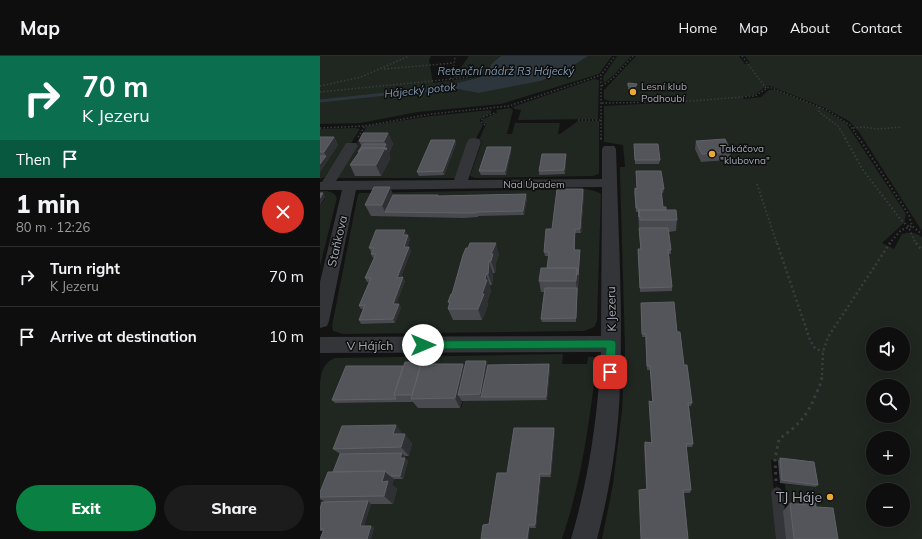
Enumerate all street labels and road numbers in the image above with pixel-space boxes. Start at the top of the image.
street label: Nad Úpadem [503,178,565,191]
street label: Staňkova [324,214,350,268]
street label: K Jezeru [603,286,619,332]
street label: V Hájích [347,338,393,353]

